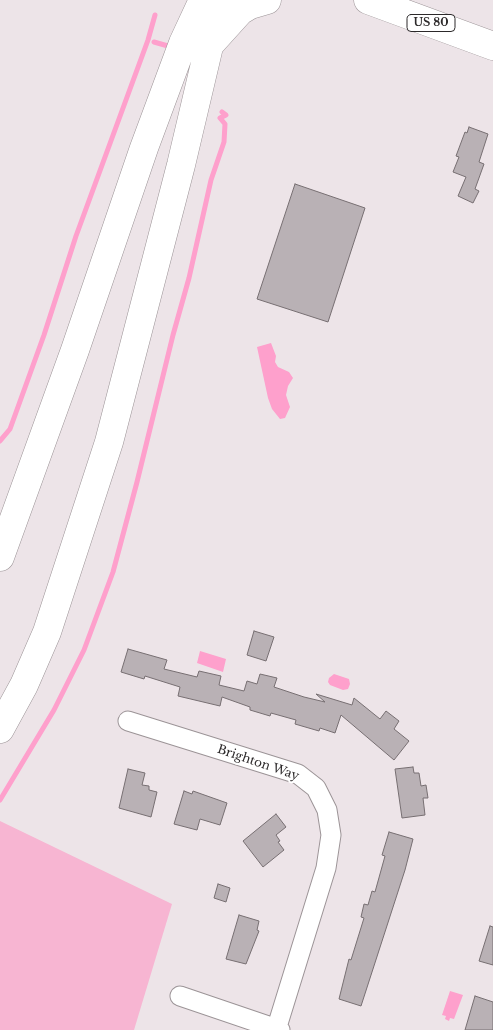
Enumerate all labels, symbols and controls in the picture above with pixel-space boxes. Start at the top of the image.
road number: US 80 [407,14,455,32]
street label: Brighton Way [215,742,301,784]

